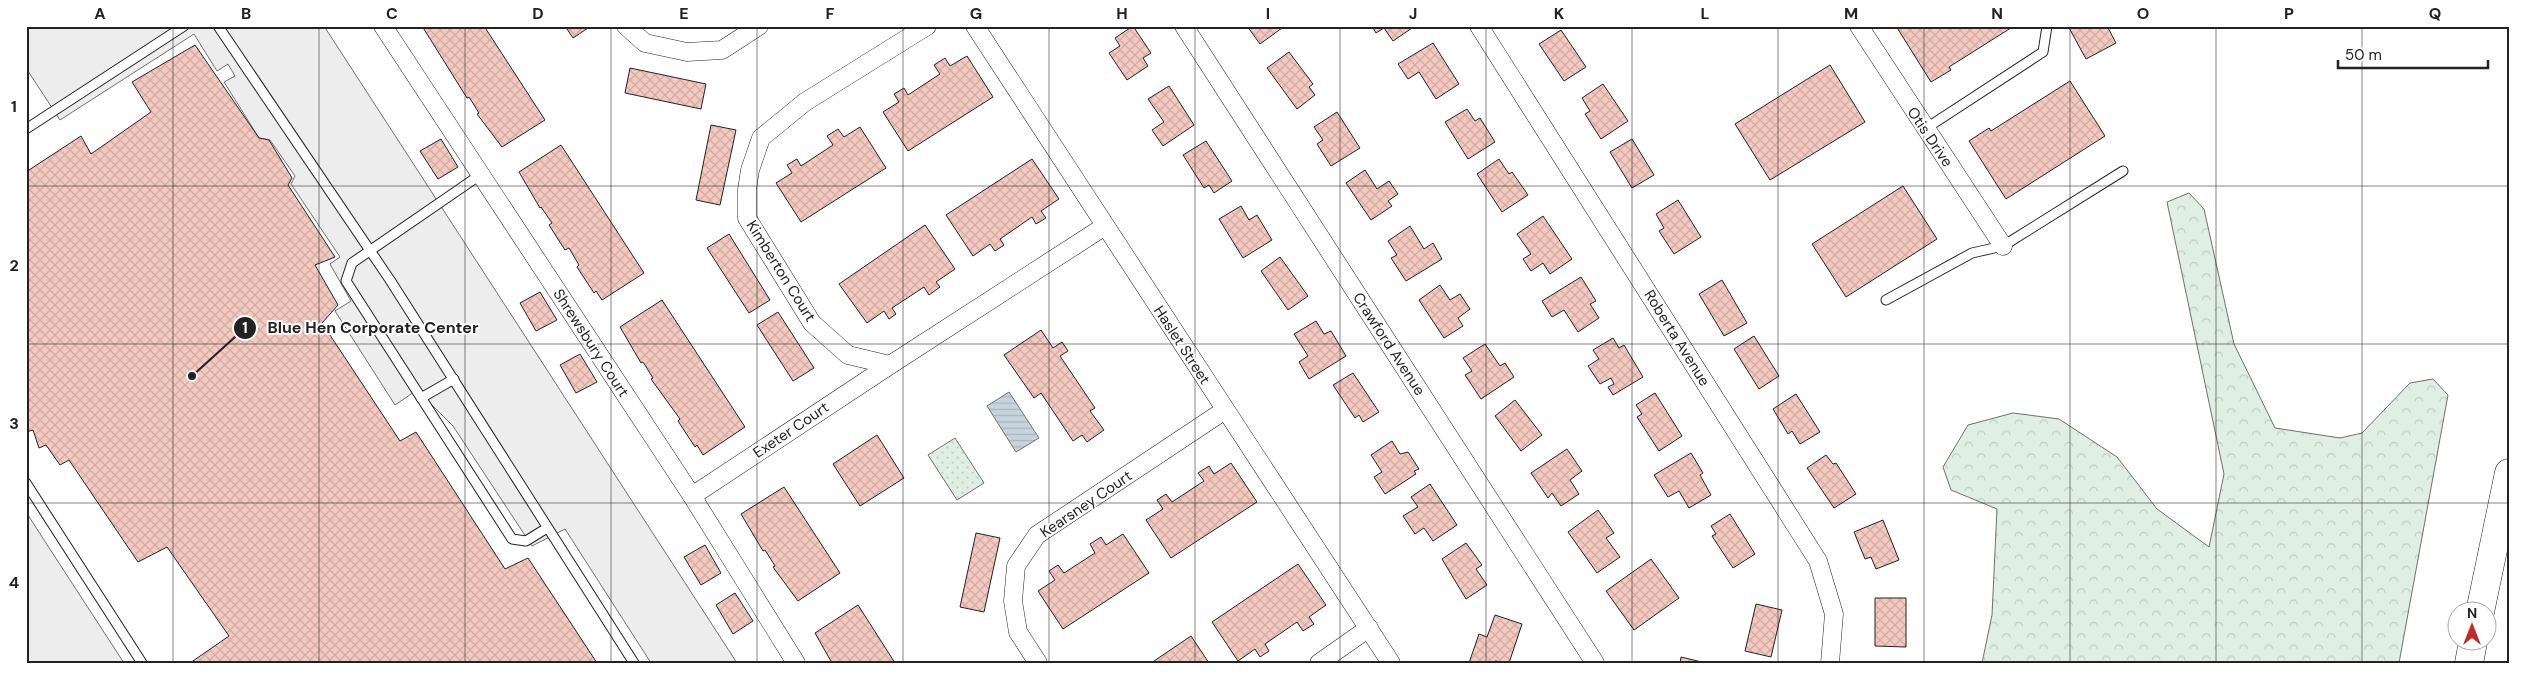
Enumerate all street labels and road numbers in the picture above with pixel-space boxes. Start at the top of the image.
street label: Otis Drive [1903,103,1957,171]
street label: Kimberton Court [742,217,820,326]
street label: Shrewsbury Court [548,285,634,401]
street label: Roberta Avenue [1639,286,1715,390]
street label: Crawford Avenue [1348,289,1430,399]
street label: Haslet Street [1149,302,1215,388]
street label: Exeter Court [749,397,833,463]
street label: Kearsney Court [1036,466,1136,542]

